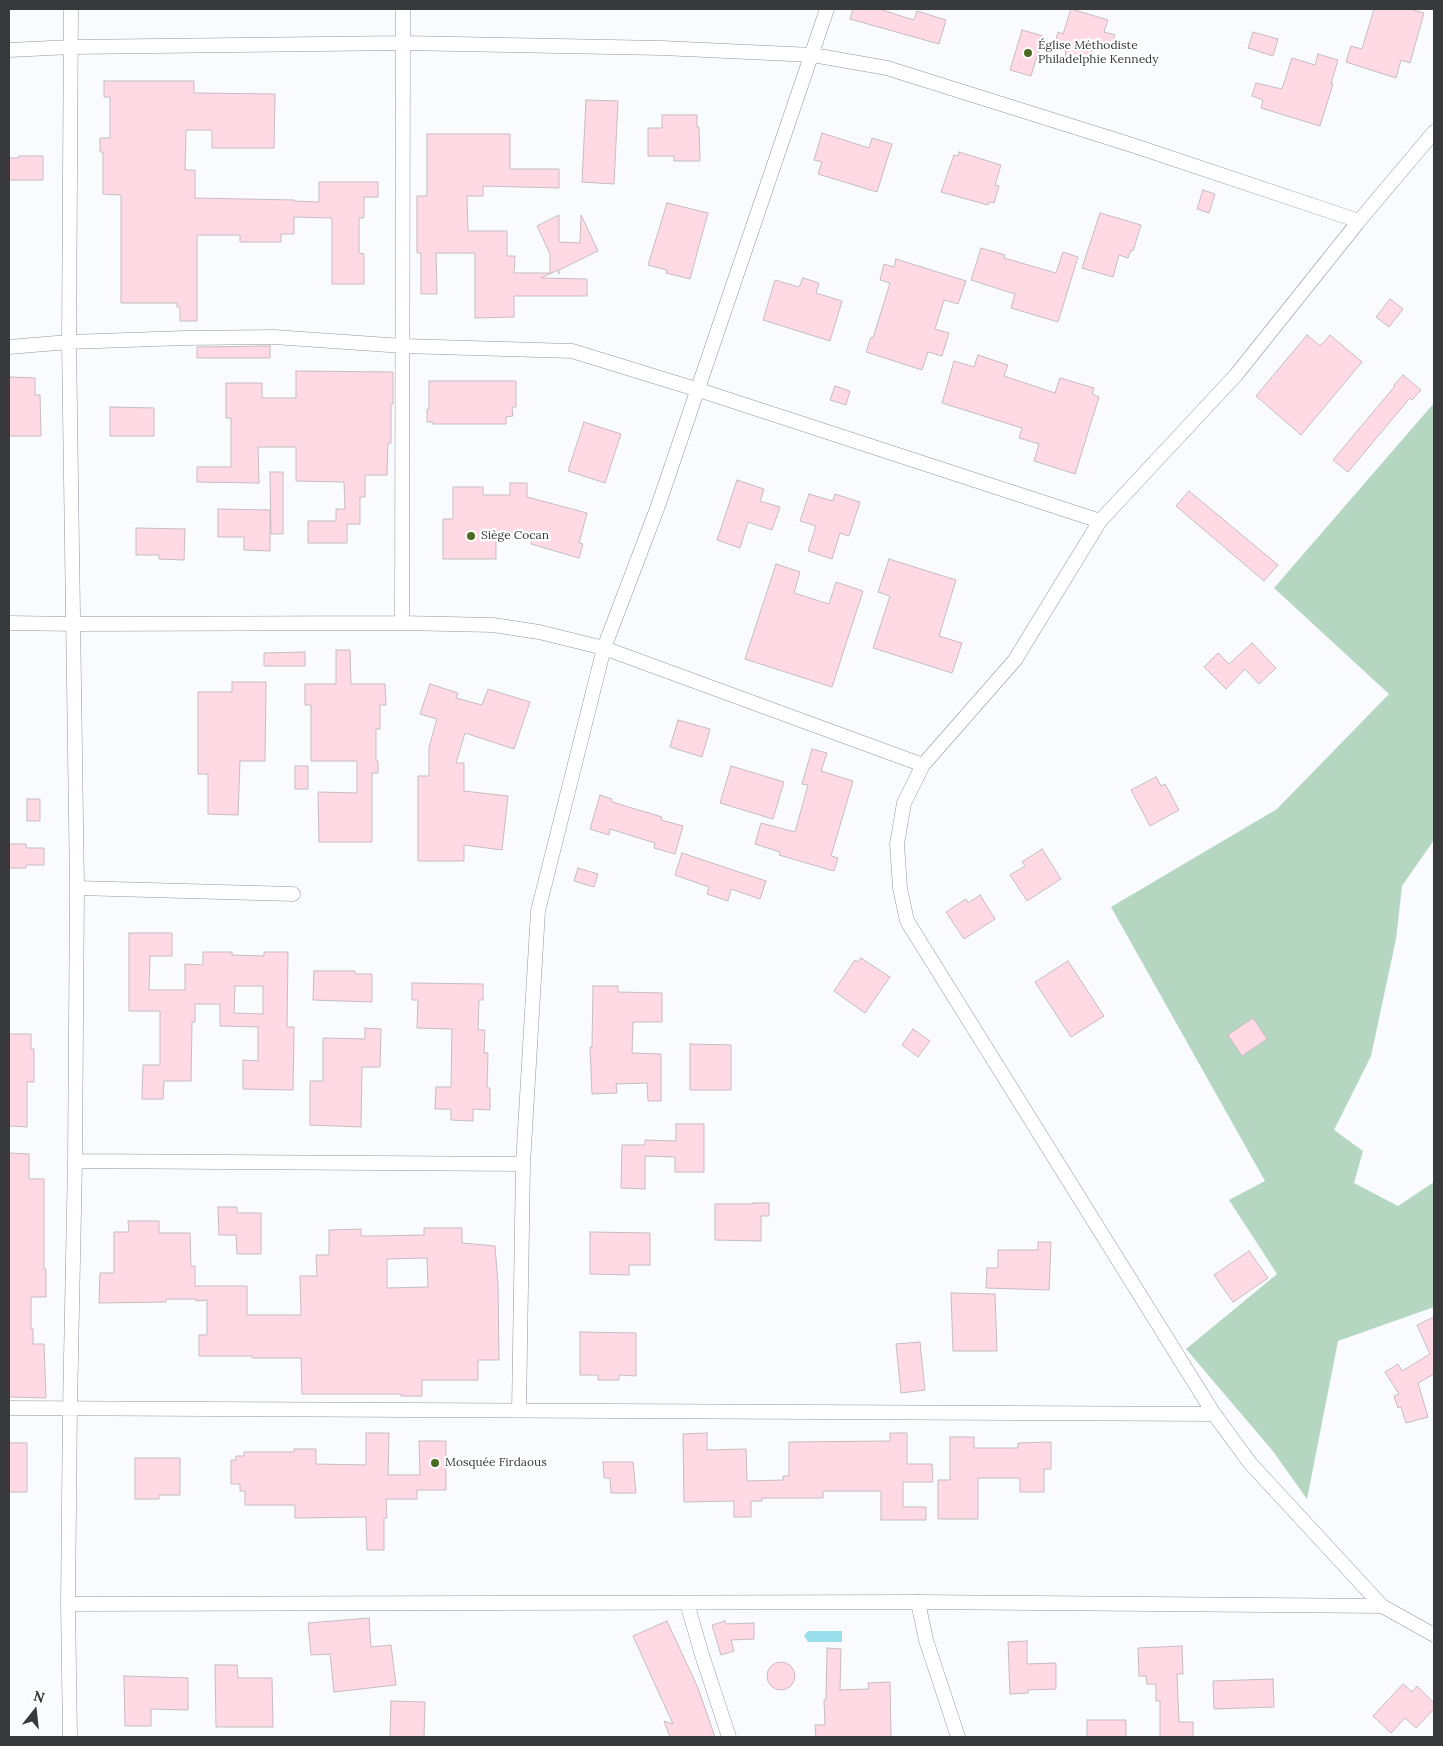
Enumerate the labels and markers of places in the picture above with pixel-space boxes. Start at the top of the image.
place label: Église Méthodiste Philadelphie Kennedy [1038,39,1159,67]
marker: Église Méthodiste Philadelphie Kennedy [1022,47,1034,59]
place label: Siège Cocan [481,529,549,543]
marker: Siège Cocan [465,530,477,542]
place label: Mosquée Firdaous [445,1456,547,1470]
marker: Mosquée Firdaous [429,1457,441,1469]

